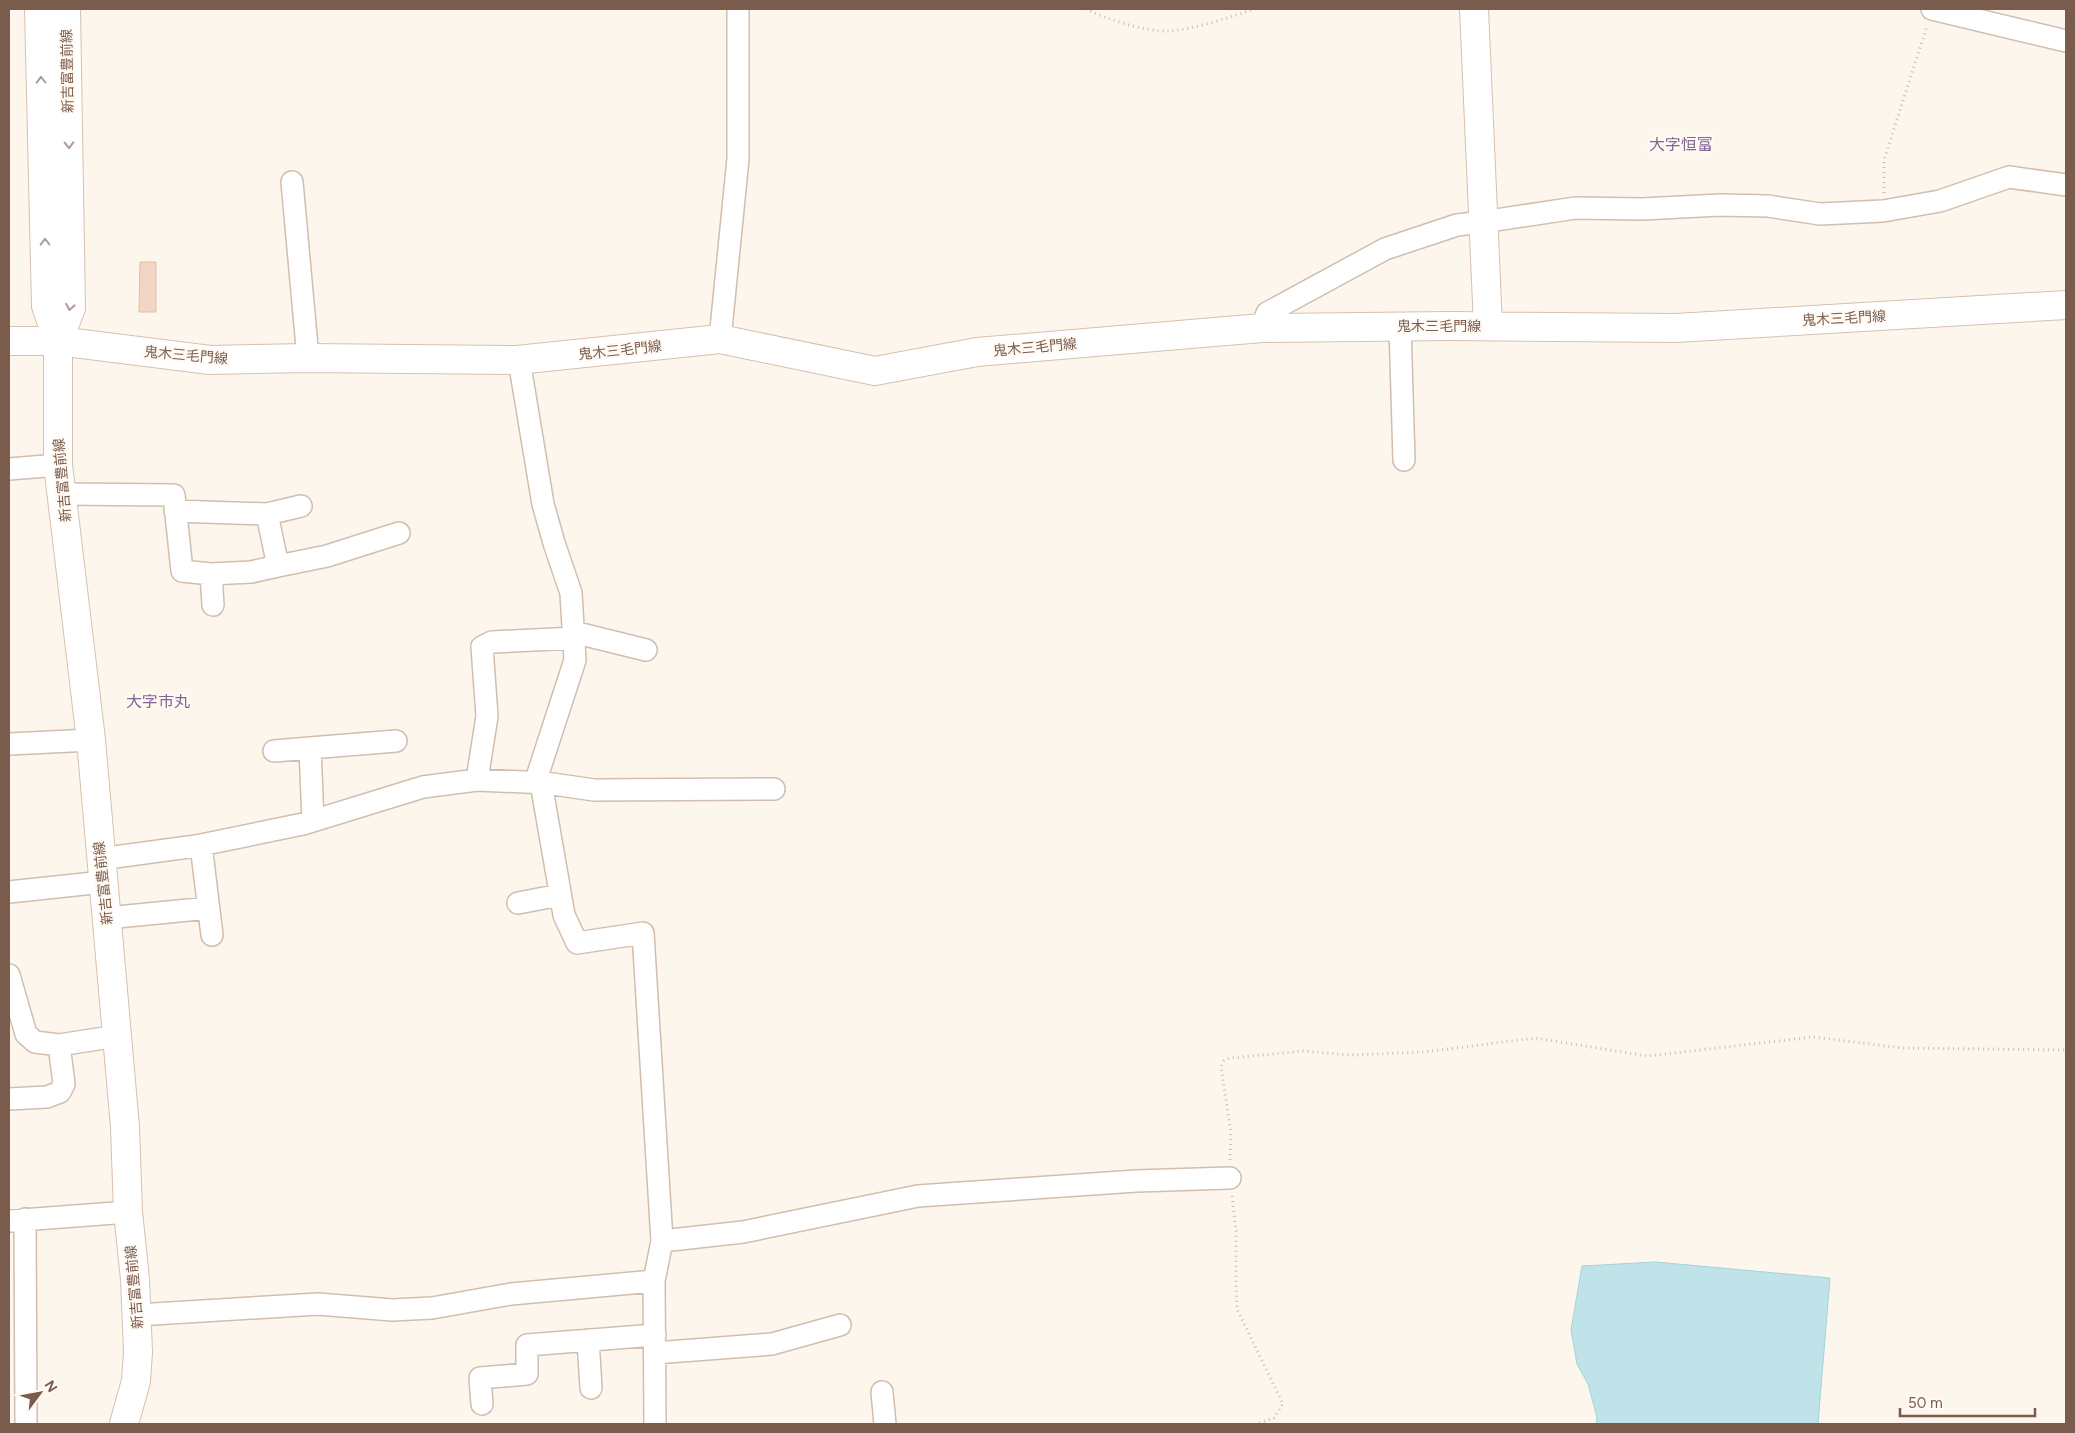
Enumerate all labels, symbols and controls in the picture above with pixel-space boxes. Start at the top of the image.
street label: 新吉富豊前線 [58,29,77,113]
one-way arrow [36,75,46,83]
district label: 大字恒富 [1649,135,1713,154]
one-way arrow [63,141,74,149]
one-way arrow [39,238,50,246]
one-way arrow [65,303,75,312]
street label: 鬼木三毛門線 [1802,308,1886,329]
street label: 鬼木三毛門線 [1397,318,1481,335]
street label: 鬼木三毛門線 [992,335,1078,360]
street label: 鬼木三毛門線 [577,338,663,363]
street label: 鬼木三毛門線 [143,343,229,368]
street label: 新吉富豊前線 [50,437,75,523]
district label: 大字市丸 [126,692,190,711]
street label: 新吉富豊前線 [91,840,116,926]
street label: 新吉富豊前線 [122,1244,147,1330]
north arrow [15,1368,65,1418]
text: N [41,1377,61,1395]
scale bar [1900,1386,2035,1418]
text: 50 m [1908,1394,1943,1412]

